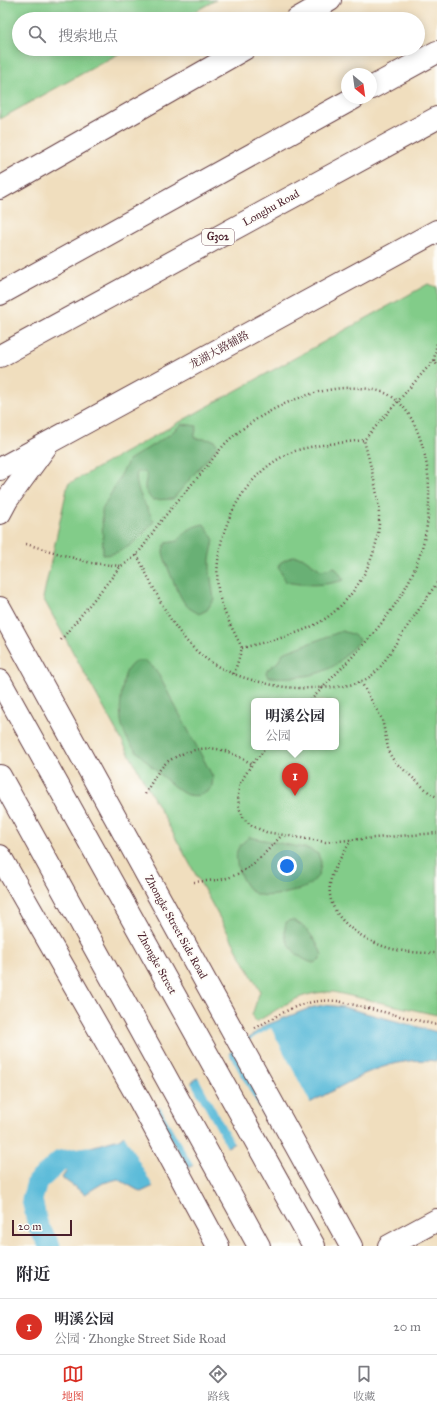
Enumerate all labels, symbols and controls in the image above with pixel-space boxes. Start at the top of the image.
search box [12,12,425,56]
icon: search [26,23,48,45]
text: 搜索地点 [58,27,118,45]
north arrow [341,68,377,104]
street label: Longhu Road [240,187,302,229]
road number: G302 [202,229,234,245]
street label: 龙湖大路辅路 [187,328,251,372]
popup [251,698,339,750]
text: 明溪公园 [265,707,325,725]
text: 公园 [265,728,291,744]
pin: 1 [282,763,308,796]
your location [277,856,297,876]
street label: Zhongke Street Side Road [142,873,210,981]
street label: Zhongke Street [135,930,179,996]
scale bar [12,1218,72,1237]
text: 20 m [18,1220,41,1233]
text: 附近 [16,1264,50,1285]
text: 明溪公园 [54,1310,114,1328]
text: 1 [26,1319,32,1335]
text: 20 m [393,1319,421,1335]
text: 公园 · Zhongke Street Side Road [54,1331,226,1347]
tab: 地图 [62,1363,84,1403]
tab: 路线 [207,1363,229,1403]
tab: 收藏 [353,1363,375,1403]

